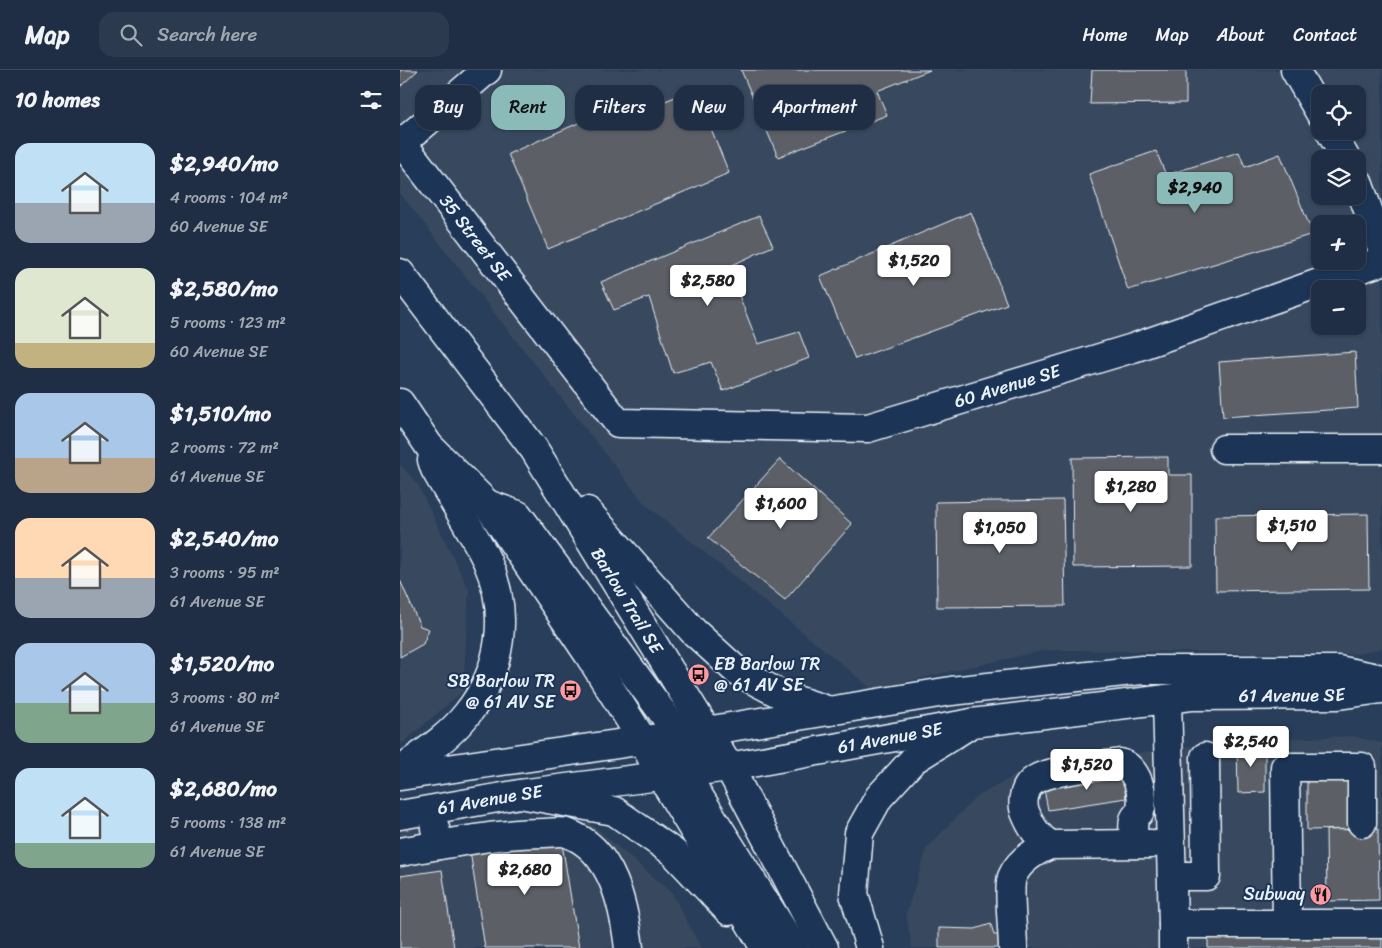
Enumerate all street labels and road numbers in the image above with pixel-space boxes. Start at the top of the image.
street label: 35 Street SE [431,187,520,290]
street label: 60 Avenue SE [950,355,1065,417]
street label: Barlow Trail SE [582,541,673,661]
street label: 61 Avenue SE [1239,678,1348,712]
street label: 61 Avenue SE [835,713,946,763]
street label: 61 Avenue SE [435,775,545,824]

